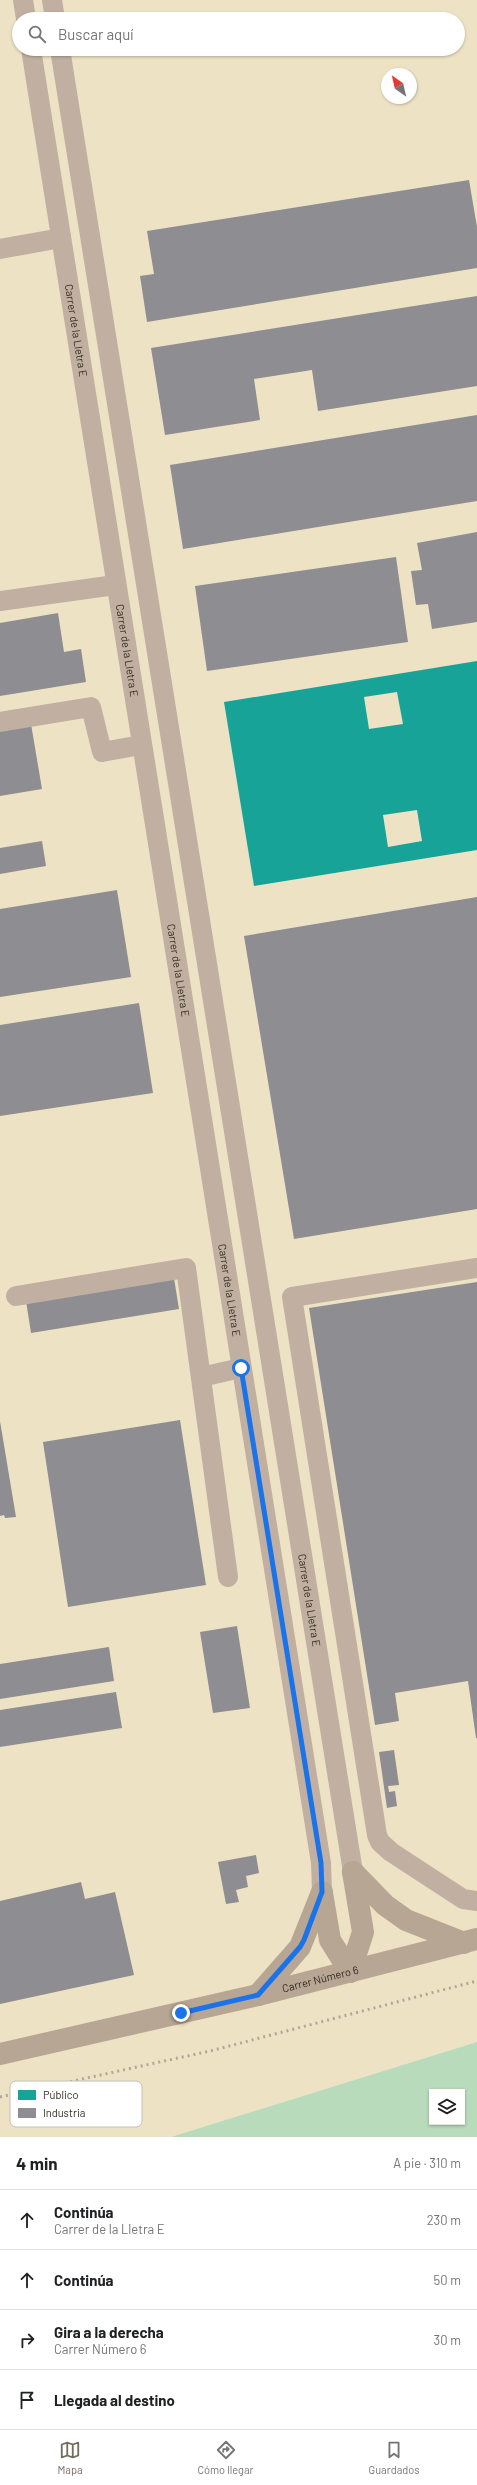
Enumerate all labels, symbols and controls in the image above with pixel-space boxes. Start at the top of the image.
search box [12,12,465,56]
icon: search [26,23,48,45]
text: Buscar aquí [58,25,134,43]
north arrow [381,68,417,104]
street label: Carrer de la Lletra E [63,283,90,378]
street label: Carrer de la Lletra E [114,603,142,698]
street label: Carrer de la Lletra E [165,923,193,1018]
street label: Carrer de la Lletra E [216,1243,244,1338]
route start [232,1359,250,1377]
street label: Carrer de la Lletra E [296,1553,324,1648]
street label: Carrer Número 6 [281,1962,360,1995]
route end [172,2004,190,2022]
legend [10,2081,142,2127]
text: Público [43,2088,78,2101]
map controls [429,2089,465,2125]
button: layers [429,2089,465,2125]
text: Industria [43,2106,85,2119]
text: 4 min [16,2153,58,2173]
text: A pie · 310 m [393,2155,461,2171]
text: Continúa [54,2203,114,2221]
icon: ahead [16,2209,38,2231]
text: 230 m [427,2212,461,2228]
text: Carrer de la Lletra E [54,2221,165,2237]
icon: ahead [16,2269,38,2291]
text: Continúa [54,2271,114,2289]
text: 50 m [434,2272,461,2288]
text: Gira a la derecha [54,2323,164,2341]
icon: right [16,2329,38,2351]
text: 30 m [434,2332,461,2348]
text: Carrer Número 6 [54,2341,147,2357]
icon: arrive [16,2389,38,2411]
text: Llegada al destino [54,2391,175,2409]
tab: Mapa [57,2439,83,2476]
tab: Cómo llegar [197,2439,254,2476]
tab: Guardados [368,2439,420,2476]

